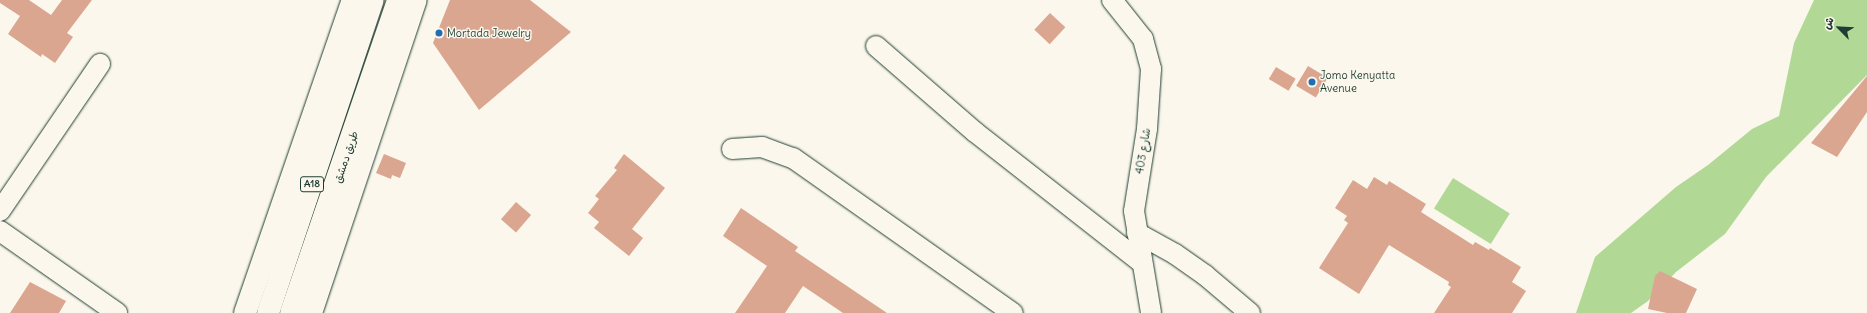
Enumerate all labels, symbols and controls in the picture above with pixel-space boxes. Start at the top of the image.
north arrow [1819,8,1859,48]
text: ش [1819,15,1837,32]
place label: Mortada Jewelry [447,26,531,40]
marker: Mortada Jewelry [434,28,444,38]
place label: Jomo Kenyatta Avenue [1320,69,1395,95]
marker: Jomo Kenyatta Avenue [1307,77,1317,87]
street label: شارع 403 [1133,127,1153,175]
street label: طريق دمشق [331,129,361,185]
road number: A18 [300,176,324,192]

